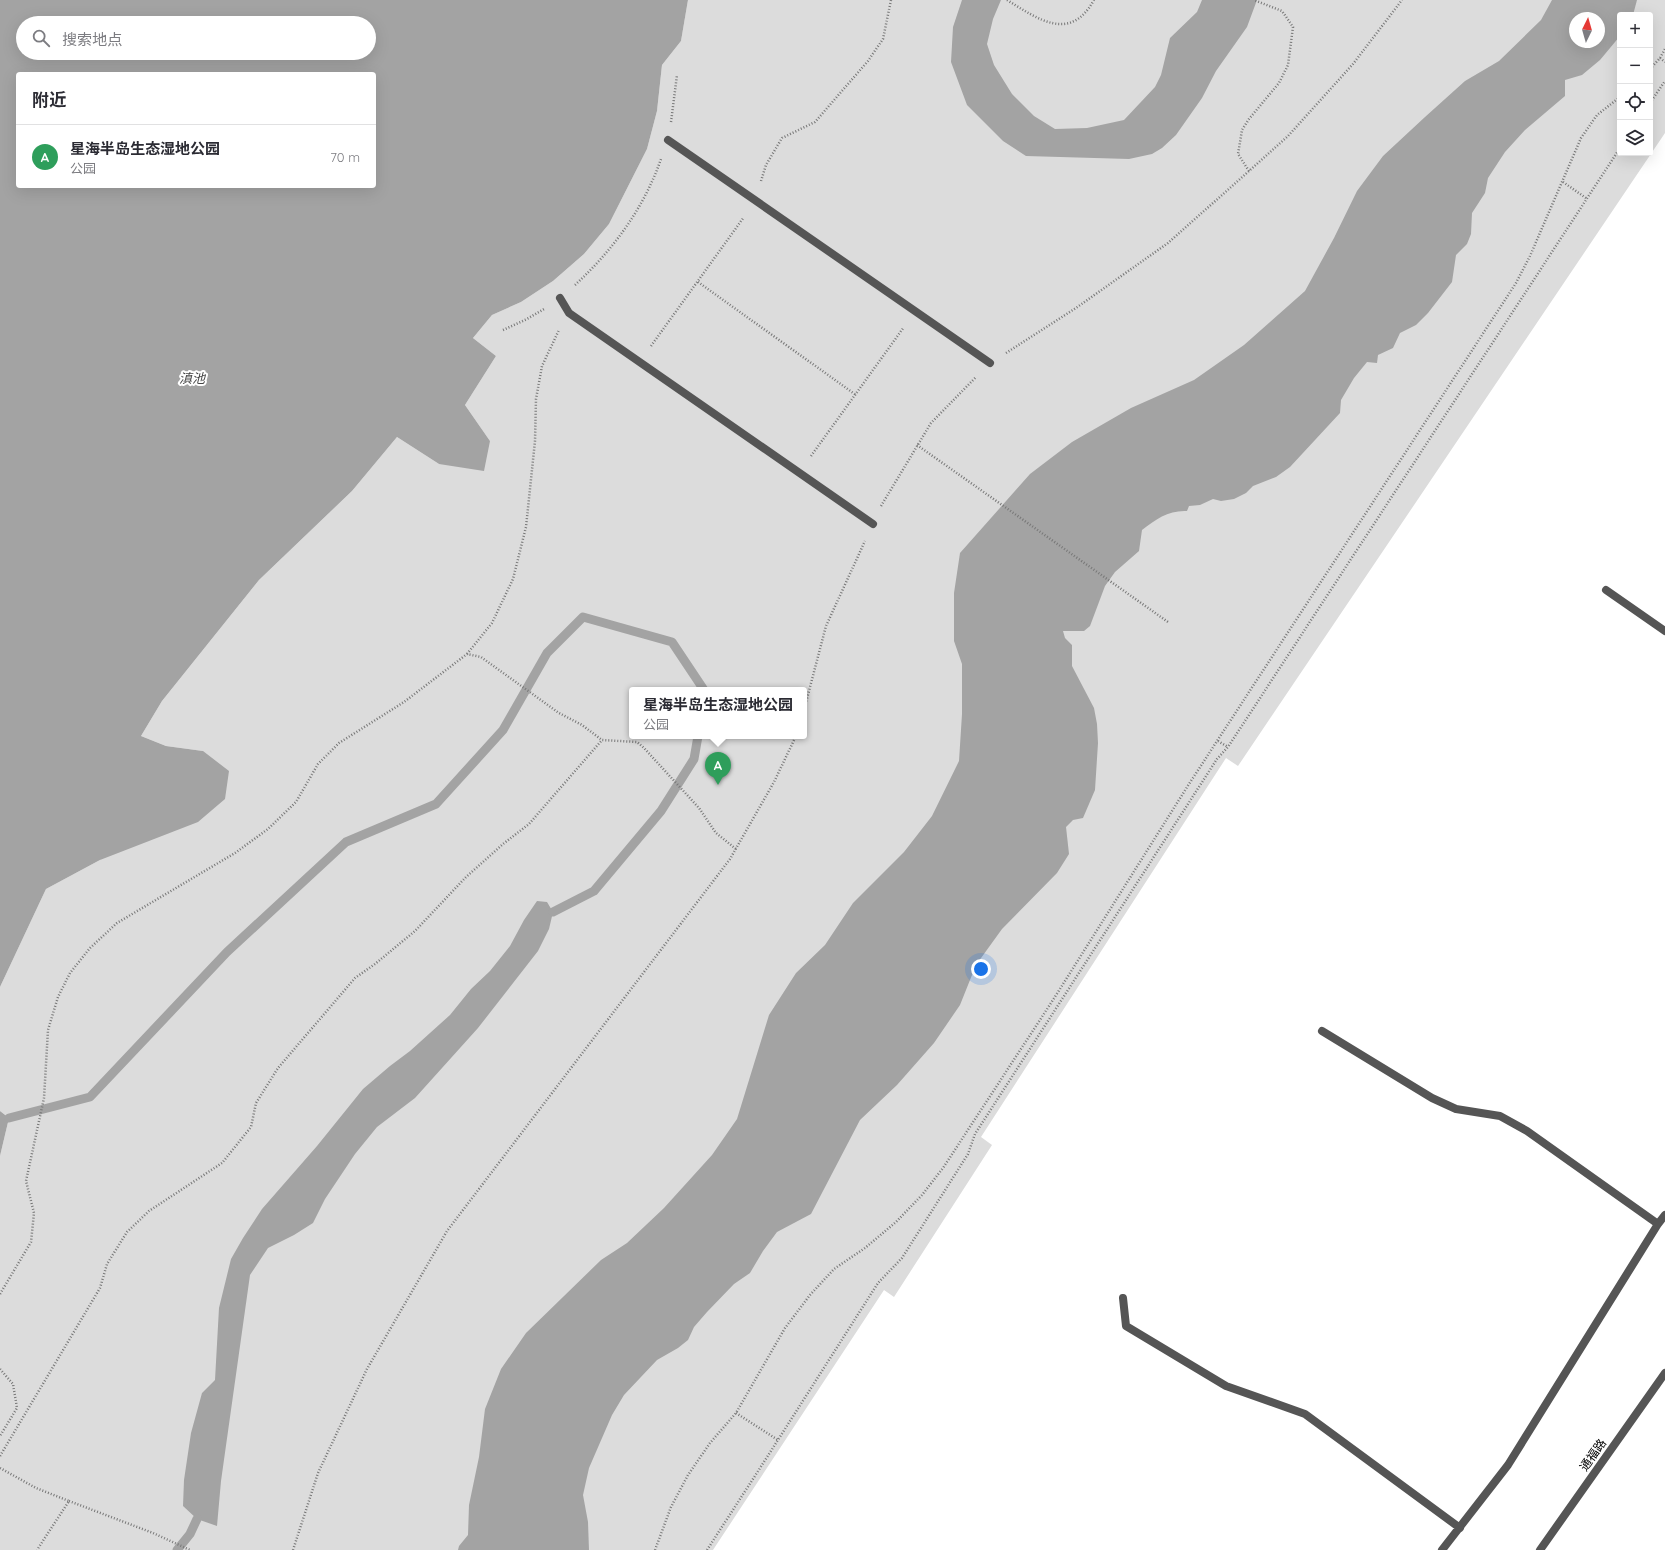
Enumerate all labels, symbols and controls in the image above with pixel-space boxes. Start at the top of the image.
north arrow [1569,12,1605,48]
map controls [1617,12,1653,156]
button: + [1617,12,1653,48]
search box [16,16,376,60]
icon: search [30,27,52,49]
text: 搜索地点 [62,30,122,49]
button: − [1617,48,1653,84]
button: locate [1617,84,1653,120]
text: 附近 [32,89,66,110]
button: layers [1617,120,1653,156]
text: 星海半岛生态湿地公园 [70,139,220,158]
text: A [41,149,49,165]
text: 70 m [330,149,360,165]
text: 公园 [70,160,96,176]
water label: 滇池 [179,370,207,386]
popup [629,687,807,739]
text: 星海半岛生态湿地公园 [643,695,793,714]
text: 公园 [643,716,669,732]
pin: A [705,752,731,785]
your location [971,959,991,979]
street label: 通福路 [1576,1436,1609,1474]

